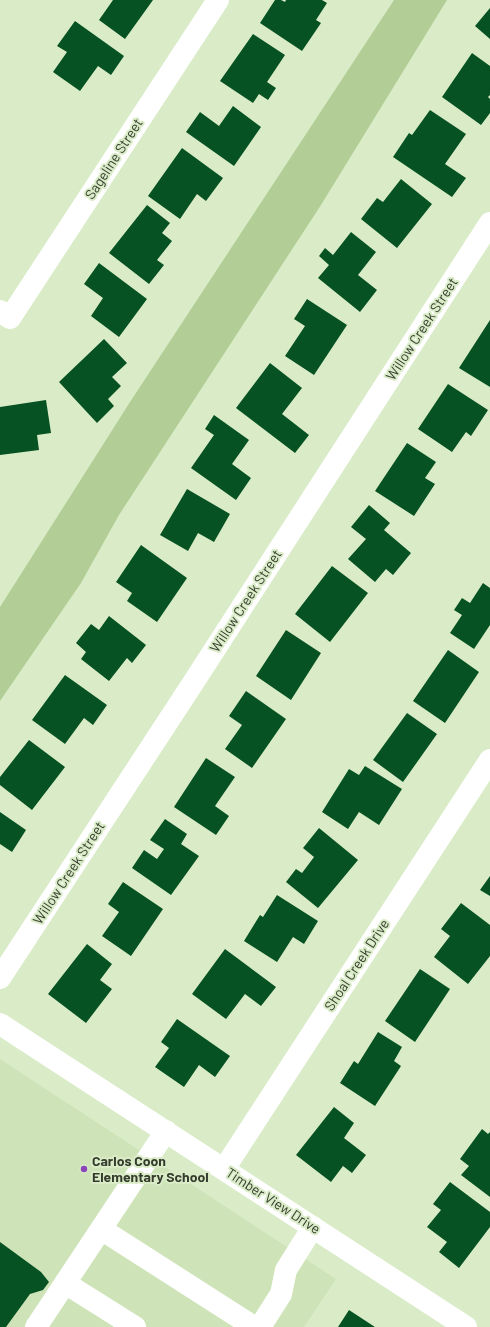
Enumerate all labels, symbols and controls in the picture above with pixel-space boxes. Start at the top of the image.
street label: Sageline Street [82,115,146,203]
street label: Willow Creek Street [383,275,461,383]
street label: Willow Creek Street [207,547,285,655]
street label: Willow Creek Street [30,819,108,927]
street label: Shoal Creek Drive [321,916,393,1014]
place label: Carlos Coon Elementary School [92,1153,209,1186]
marker: Carlos Coon Elementary School [79,1164,89,1174]
street label: Timber View Drive [223,1164,323,1238]

